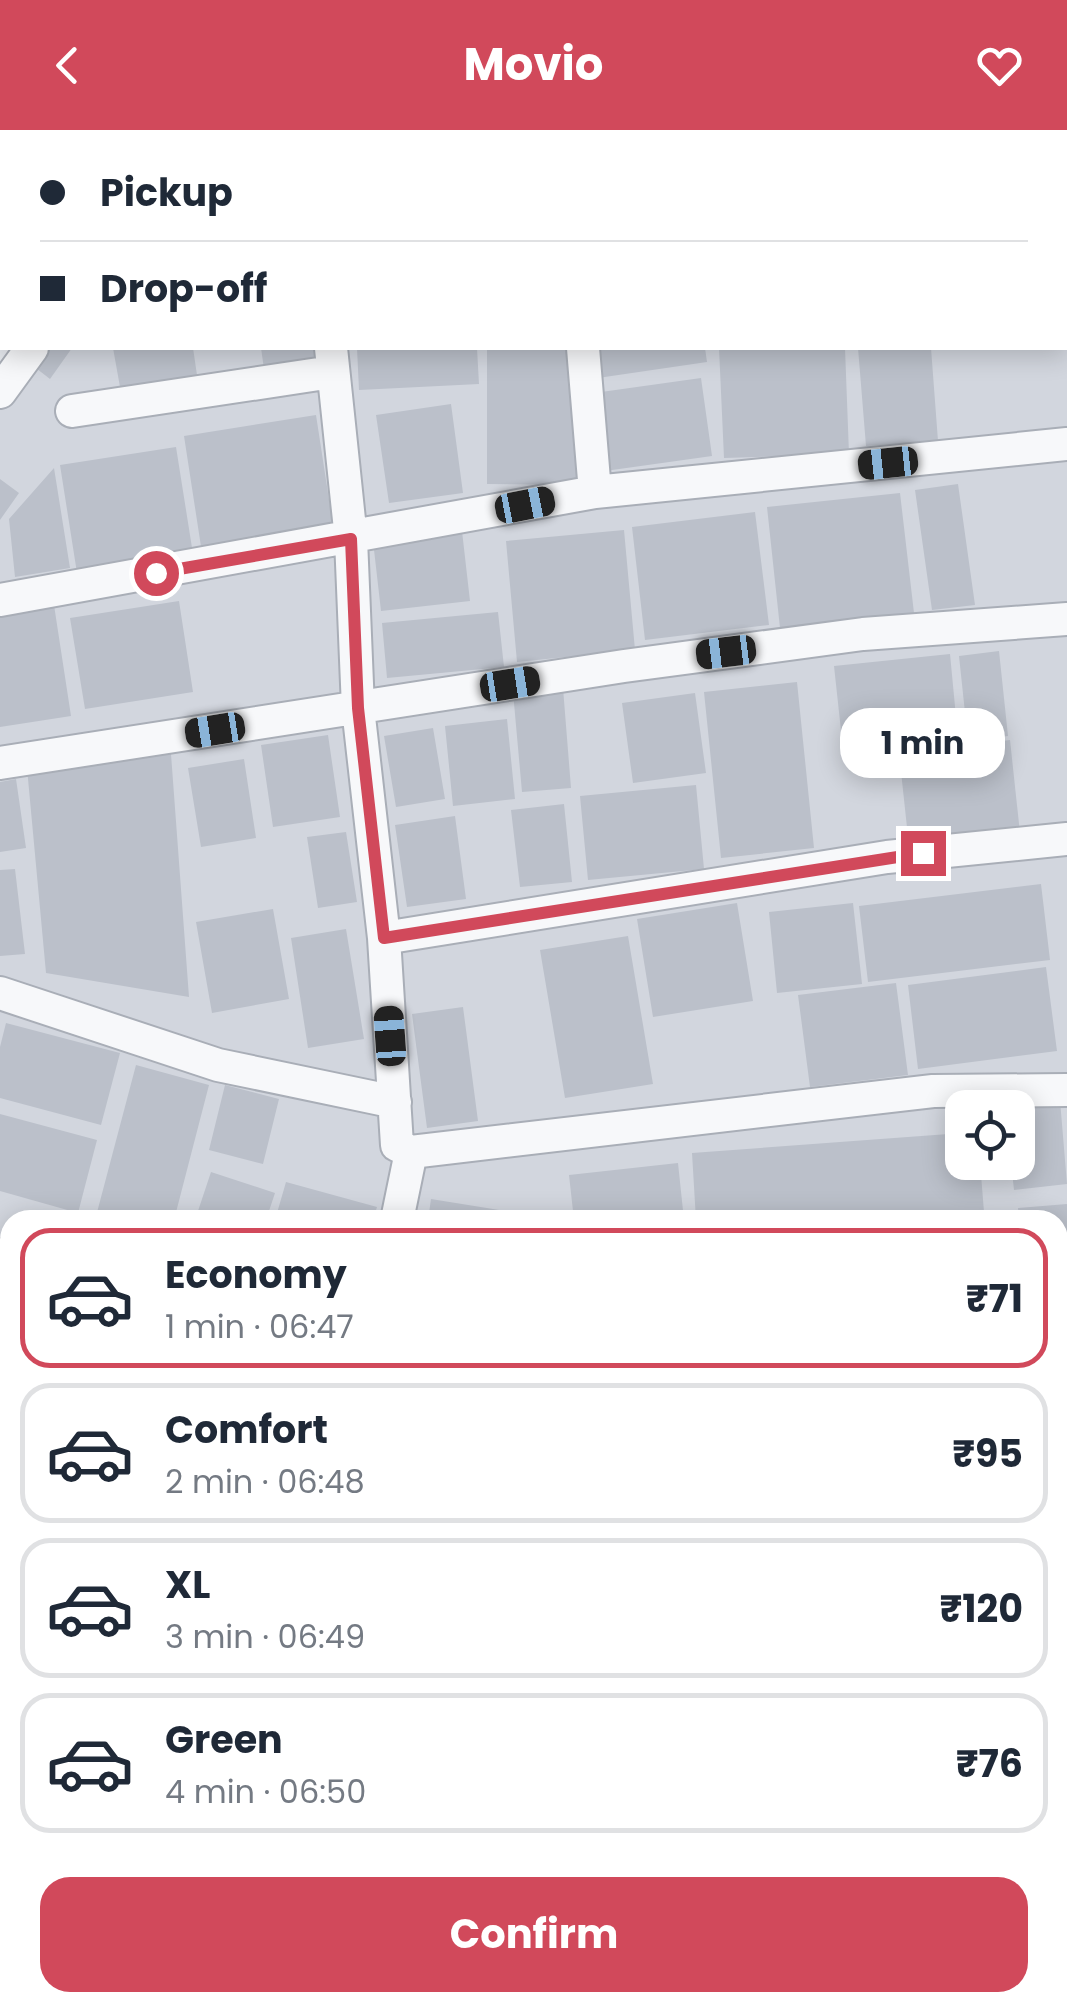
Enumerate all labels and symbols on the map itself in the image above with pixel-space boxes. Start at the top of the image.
car [857,445,919,481]
car [493,485,557,525]
route start [134,551,179,596]
car [694,633,758,671]
car [478,664,542,704]
callout: 1 min [840,708,1006,778]
car [183,710,247,750]
route end [901,831,946,876]
car [373,1005,407,1067]

